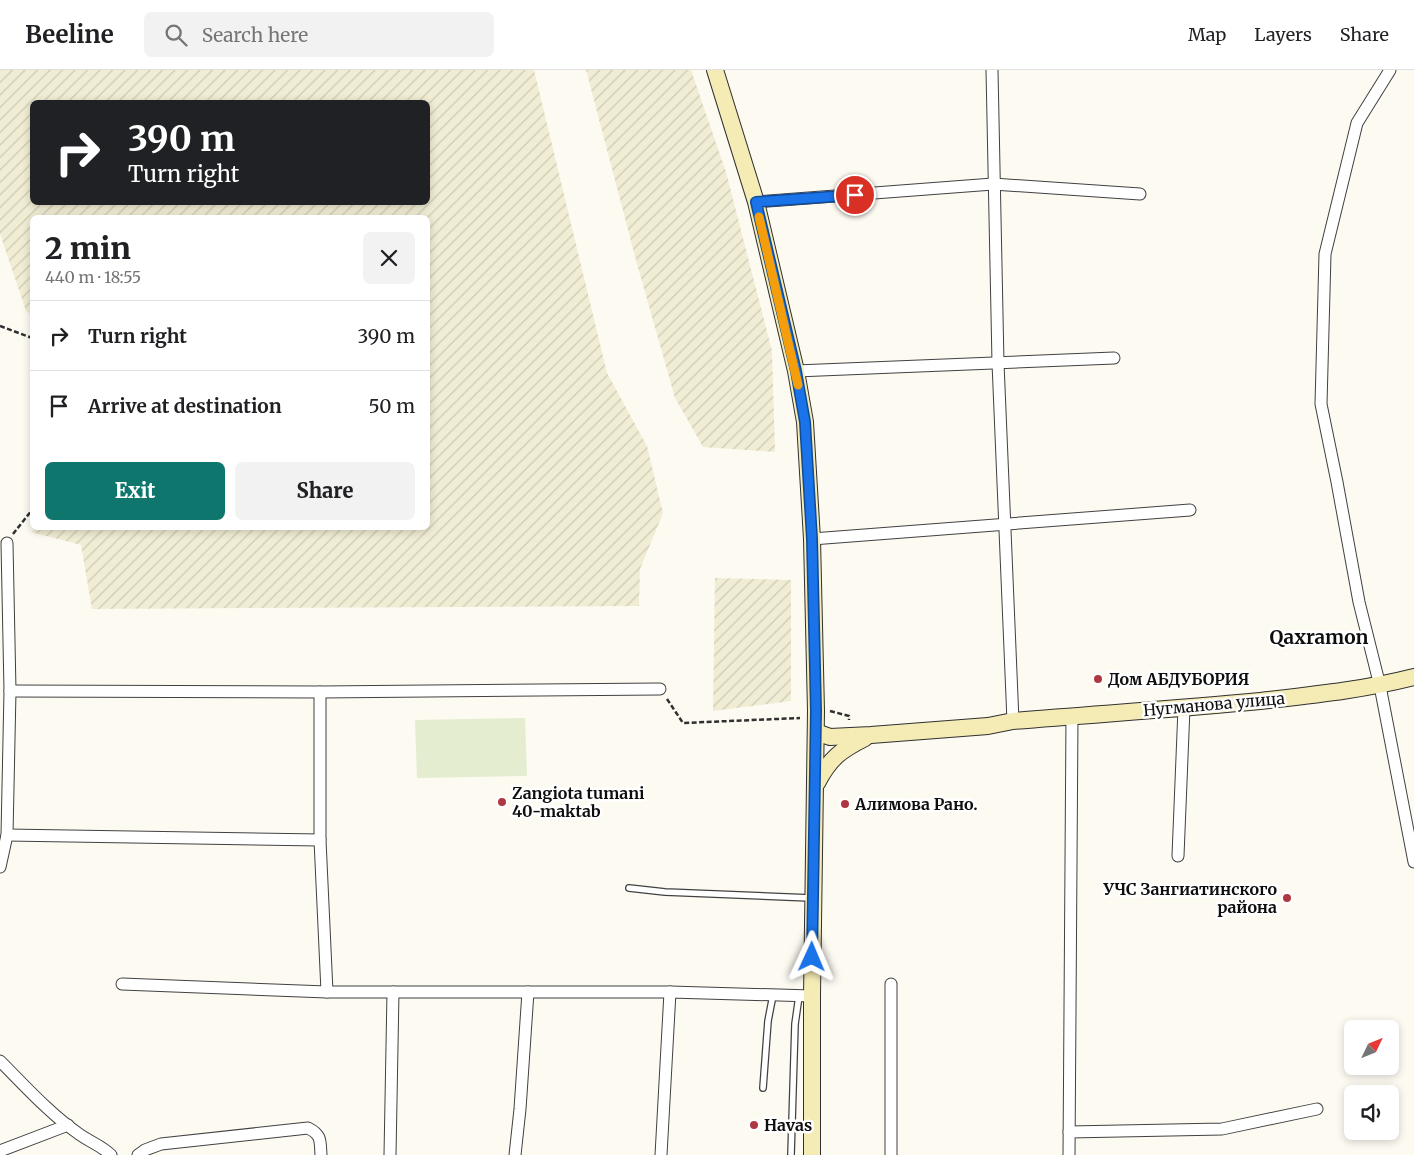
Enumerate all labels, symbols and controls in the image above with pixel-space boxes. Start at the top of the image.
search box [144,12,494,57]
text: Beeline [25,19,114,50]
icon: search [162,21,190,49]
text: Search here [202,23,308,47]
text: Map [1188,23,1226,46]
text: Layers [1254,23,1312,46]
text: Share [1340,23,1389,46]
text: 390 m [128,117,235,161]
icon: right [45,120,110,185]
text: Turn right [128,160,239,188]
pin [834,174,876,216]
icon: arrive [841,181,869,209]
text: 2 min [45,229,131,267]
button: close [363,232,415,284]
text: 440 m · 18:55 [45,267,141,287]
icon: right [45,322,73,350]
text: Turn right [88,324,187,348]
text: 390 m [358,324,415,348]
icon: arrive [45,392,73,420]
text: Arrive at destination [88,394,282,418]
text: 50 m [369,394,415,418]
button: Exit [45,462,225,520]
button: Share [235,462,415,520]
district label: Qaxramon [1270,625,1369,649]
place label: Дом АБДУБОРИЯ [1108,669,1250,689]
marker: Дом АБДУБОРИЯ [1092,673,1104,685]
street label: Нугманова улица [1142,688,1286,720]
place label: Zangiota tumani 40-maktab [512,783,645,821]
place label: Алимова Рано. [854,794,978,814]
marker: Zangiota tumani 40-maktab [496,796,508,808]
marker: Алимова Рано. [839,798,851,810]
place label: УЧС Зангиатинского района [1102,879,1277,917]
marker: УЧС Зангиатинского района [1281,892,1293,904]
position arrow [785,930,837,982]
north arrow [1344,1020,1399,1075]
map controls [1344,1020,1399,1140]
button: sound [1344,1085,1399,1140]
place label: Havas [764,1115,812,1135]
marker: Havas [748,1119,760,1131]

